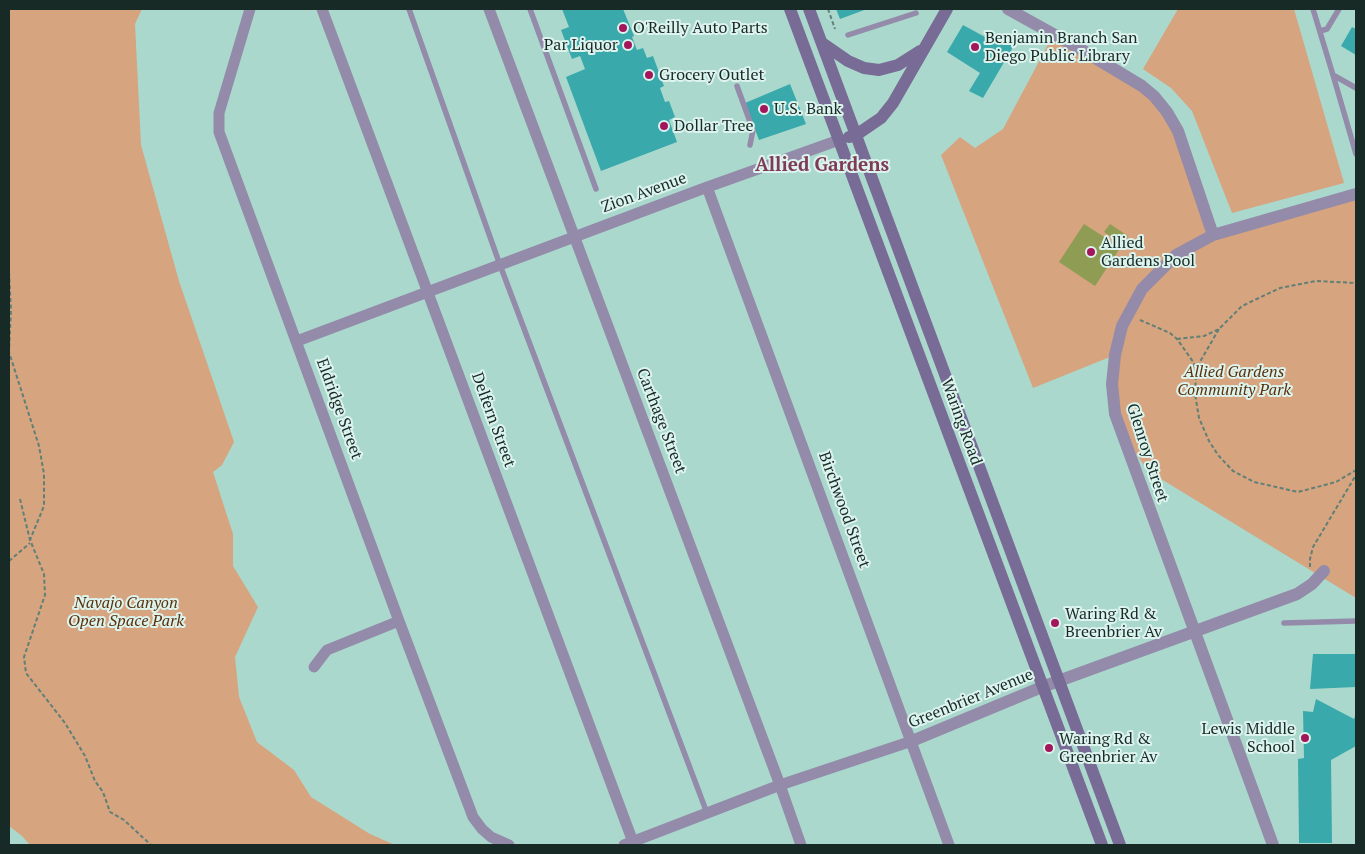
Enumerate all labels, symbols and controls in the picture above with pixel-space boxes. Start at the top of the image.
place label: O'Reilly Auto Parts [633,18,768,38]
marker: O'Reilly Auto Parts [617,22,629,34]
place label: Benjamin Branch San Diego Public Library [985,28,1138,66]
place label: Par Liquor [544,35,618,55]
marker: Par Liquor [622,39,634,51]
marker: Benjamin Branch San Diego Public Library [969,41,981,53]
place label: Grocery Outlet [659,65,764,85]
marker: Grocery Outlet [643,69,655,81]
place label: U.S. Bank [774,99,842,119]
marker: U.S. Bank [758,103,770,115]
place label: Dollar Tree [674,116,754,136]
marker: Dollar Tree [658,120,670,132]
district label: Allied Gardens [755,155,889,177]
street label: Zion Avenue [599,169,689,217]
place label: Allied Gardens Pool [1101,233,1195,271]
marker: Allied Gardens Pool [1085,246,1097,258]
street label: Eldridge Street [312,356,366,462]
park label: Allied Gardens Community Park [1177,362,1291,400]
street label: Carthage Street [632,366,690,476]
street label: Delfern Street [467,370,519,470]
street label: Waring Road [937,376,985,468]
street label: Glenroy Street [1122,401,1172,505]
street label: Birchwood Street [814,449,874,571]
park label: Navajo Canyon Open Space Park [68,593,184,631]
place label: Waring Rd & Breenbrier Av [1065,604,1162,642]
marker: Waring Rd & Breenbrier Av [1049,617,1061,629]
street label: Greenbrier Avenue [906,665,1036,733]
place label: Lewis Middle School [1202,719,1295,757]
place label: Waring Rd & Greenbrier Av [1059,729,1157,767]
marker: Lewis Middle School [1299,732,1311,744]
marker: Waring Rd & Greenbrier Av [1043,742,1055,754]

